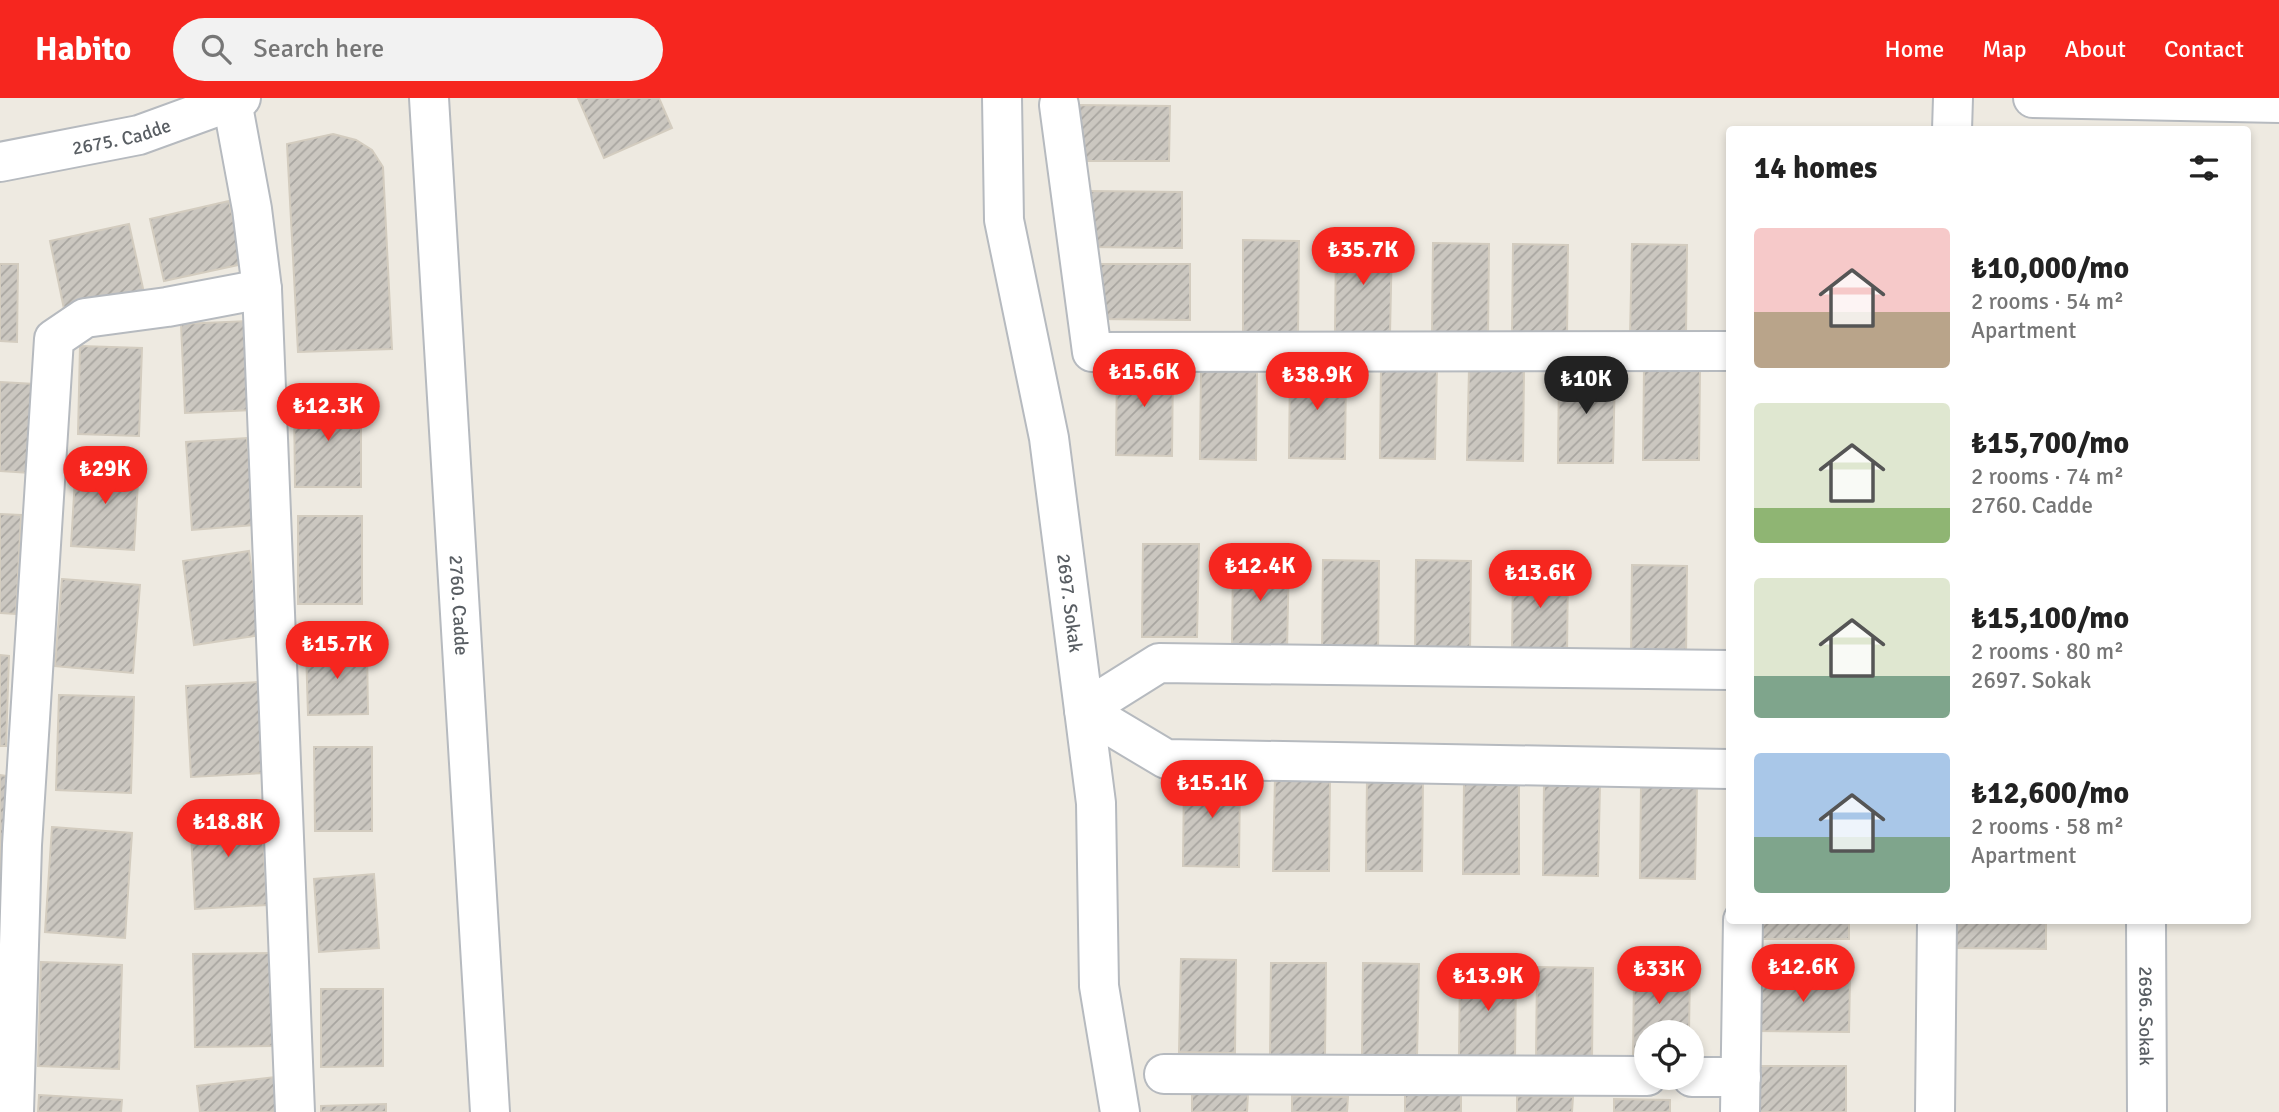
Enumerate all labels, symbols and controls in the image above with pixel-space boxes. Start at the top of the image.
search box [173,18,663,81]
text: Habito [35,29,131,70]
icon: search [197,30,235,68]
text: Search here [253,33,384,65]
text: Home [1884,34,1944,64]
text: Map [1982,34,2027,64]
text: About [2065,34,2126,64]
text: Contact [2164,34,2244,64]
street label: 2675. Cadde [70,113,174,161]
icon: filters [2185,149,2223,187]
text: 14 homes [1754,150,1877,187]
pin: ₺35.7K [1306,228,1420,287]
text: ₺35.7K [1328,235,1398,264]
text: ₺10,000/mo [1971,250,2129,287]
icon: home [1810,256,1894,340]
text: 2 rooms · 54 m² [1971,287,2124,316]
text: Apartment [1971,316,2076,345]
pin: ₺15.6K [1087,350,1201,409]
pin: ₺38.9K [1260,352,1374,412]
pin: ₺10K [1545,356,1627,416]
text: ₺15.6K [1109,357,1179,386]
text: ₺38.9K [1282,360,1352,389]
text: ₺10K [1560,364,1612,393]
pin: ₺12.3K [271,384,385,443]
text: ₺12.3K [293,391,363,420]
text: ₺15,700/mo [1971,425,2129,462]
icon: home [1810,431,1894,515]
pin: ₺29K [64,446,146,506]
text: ₺29K [79,454,131,483]
text: 2 rooms · 74 m² [1971,462,2124,491]
text: 2760. Cadde [1971,491,2093,520]
pin: ₺12.4K [1203,544,1317,603]
pin: ₺13.6K [1483,550,1597,610]
text: ₺12.4K [1225,551,1295,580]
street label: 2697. Sokak [1051,552,1088,654]
street label: 2760. Cadde [444,554,474,656]
text: ₺13.6K [1505,558,1575,587]
text: ₺15,100/mo [1971,600,2129,637]
icon: home [1810,606,1894,690]
pin: ₺15.7K [280,622,394,681]
text: ₺15.7K [302,629,372,658]
text: 2 rooms · 80 m² [1971,637,2124,666]
text: 2697. Sokak [1971,666,2091,695]
pin: ₺15.1K [1155,760,1269,820]
text: ₺15.1K [1177,768,1247,797]
text: ₺12,600/mo [1971,775,2129,812]
icon: home [1810,781,1894,865]
pin: ₺18.8K [171,800,285,859]
text: ₺18.8K [193,807,263,836]
text: 2 rooms · 58 m² [1971,812,2124,841]
text: Apartment [1971,841,2076,870]
pin: ₺12.6K [1746,944,1860,1004]
pin: ₺33K [1618,946,1700,1006]
text: ₺12.6K [1768,952,1838,981]
pin: ₺13.9K [1431,954,1545,1013]
text: ₺33K [1633,954,1685,983]
text: ₺13.9K [1453,961,1523,990]
street label: 2696. Sokak [2133,966,2158,1066]
map controls [1634,1020,1704,1090]
button: locate [1634,1020,1704,1090]

